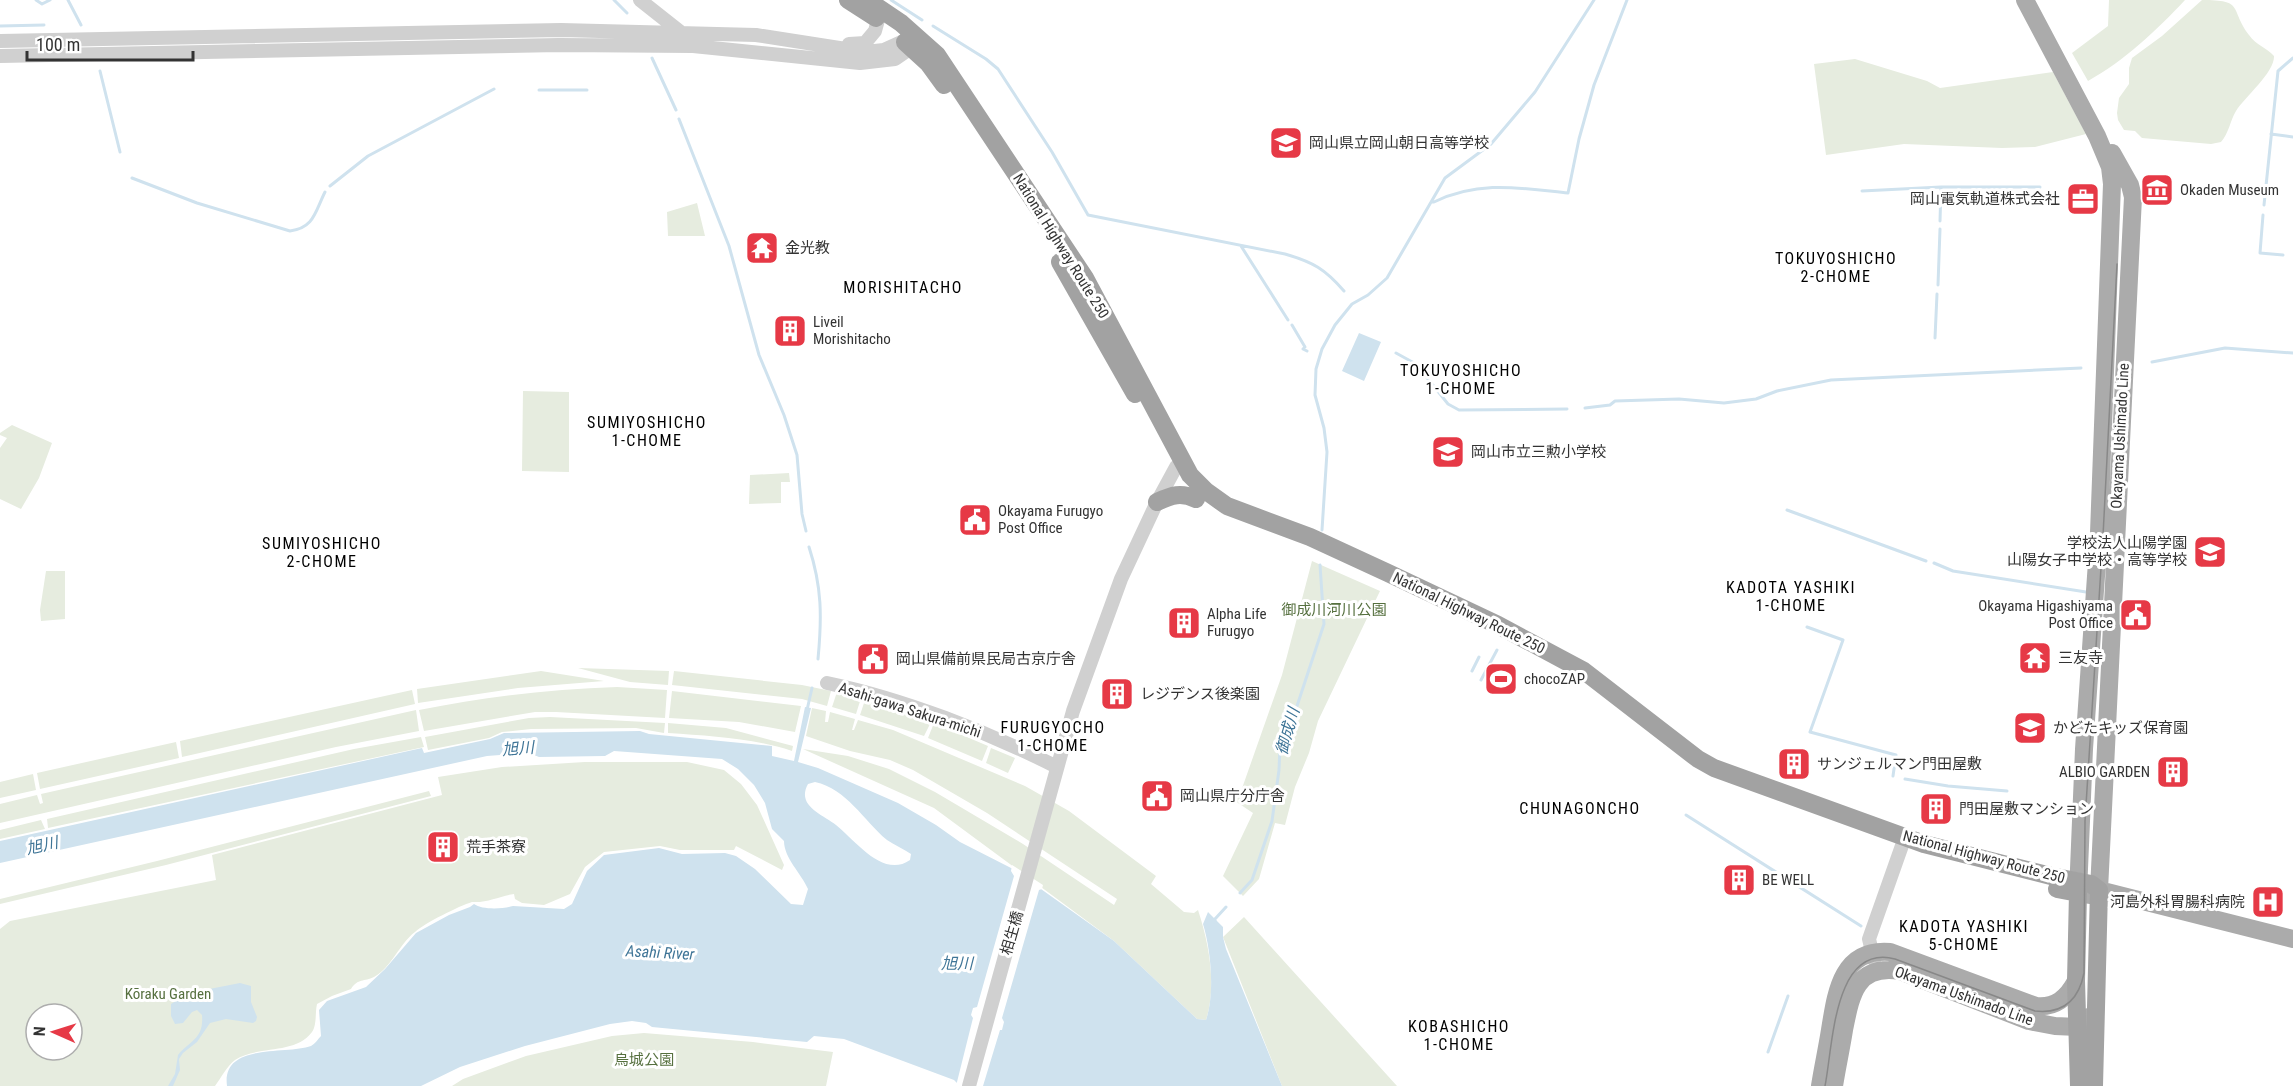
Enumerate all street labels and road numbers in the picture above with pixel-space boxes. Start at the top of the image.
street label: National Highway Route 250 [1009,170,1113,322]
street label: Okayama Ushimado Line [2107,363,2133,509]
street label: National Highway Route 250 [1390,568,1548,658]
street label: Asahi-gawa Sakura-michi [837,678,983,742]
street label: National Highway Route 250 [1901,827,2067,887]
street label: 相生橋 [997,909,1027,957]
street label: Okayama Ushimado Line [1892,963,2036,1029]

